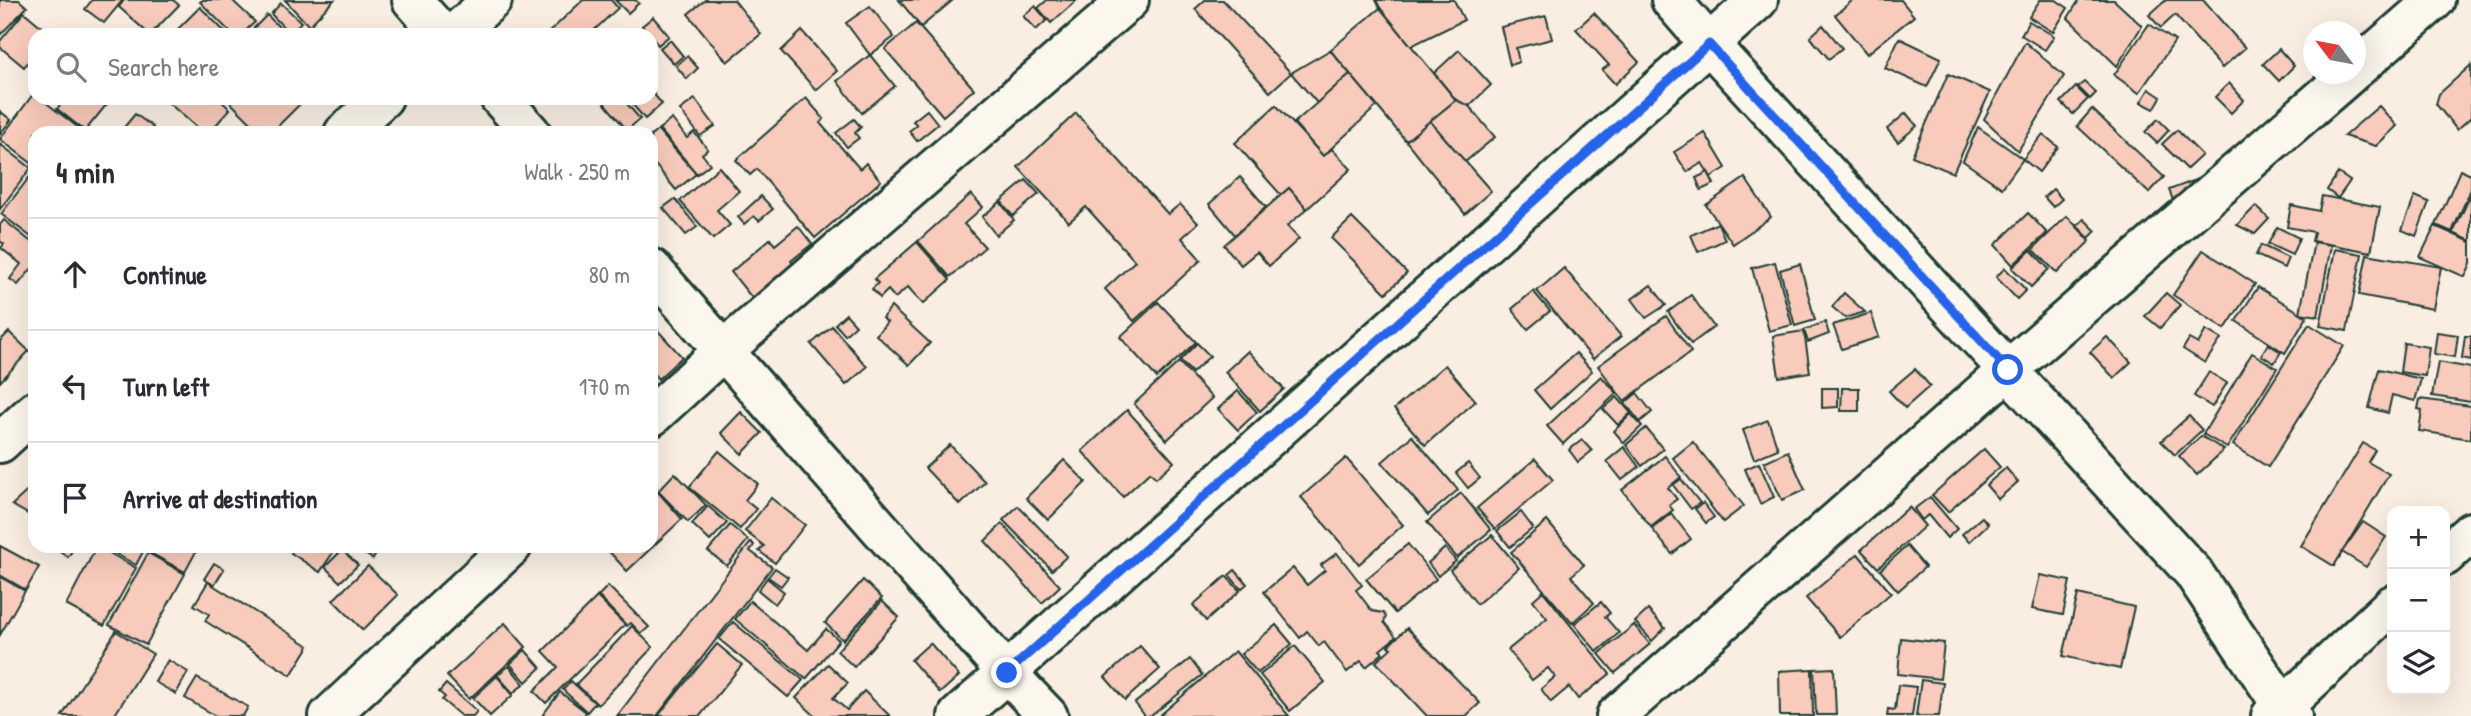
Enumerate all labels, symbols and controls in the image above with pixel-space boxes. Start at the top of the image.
north arrow [2303,21,2366,84]
search box [28,28,658,105]
icon: search [52,48,90,86]
text: Search here [108,49,219,84]
text: 4 min [56,152,115,192]
text: Walk · 250 m [524,156,630,187]
icon: ahead [56,255,94,293]
text: Continue [123,257,207,292]
text: 80 m [589,259,630,290]
route start [1992,354,2023,385]
icon: left [56,367,94,405]
text: Turn left [123,369,209,404]
text: 170 m [579,371,630,402]
icon: arrive [56,479,94,517]
text: Arrive at destination [123,481,318,516]
map controls [2387,506,2450,695]
button: + [2387,506,2450,569]
button: − [2387,569,2450,632]
button: layers [2387,632,2450,695]
route end [991,657,1022,688]

